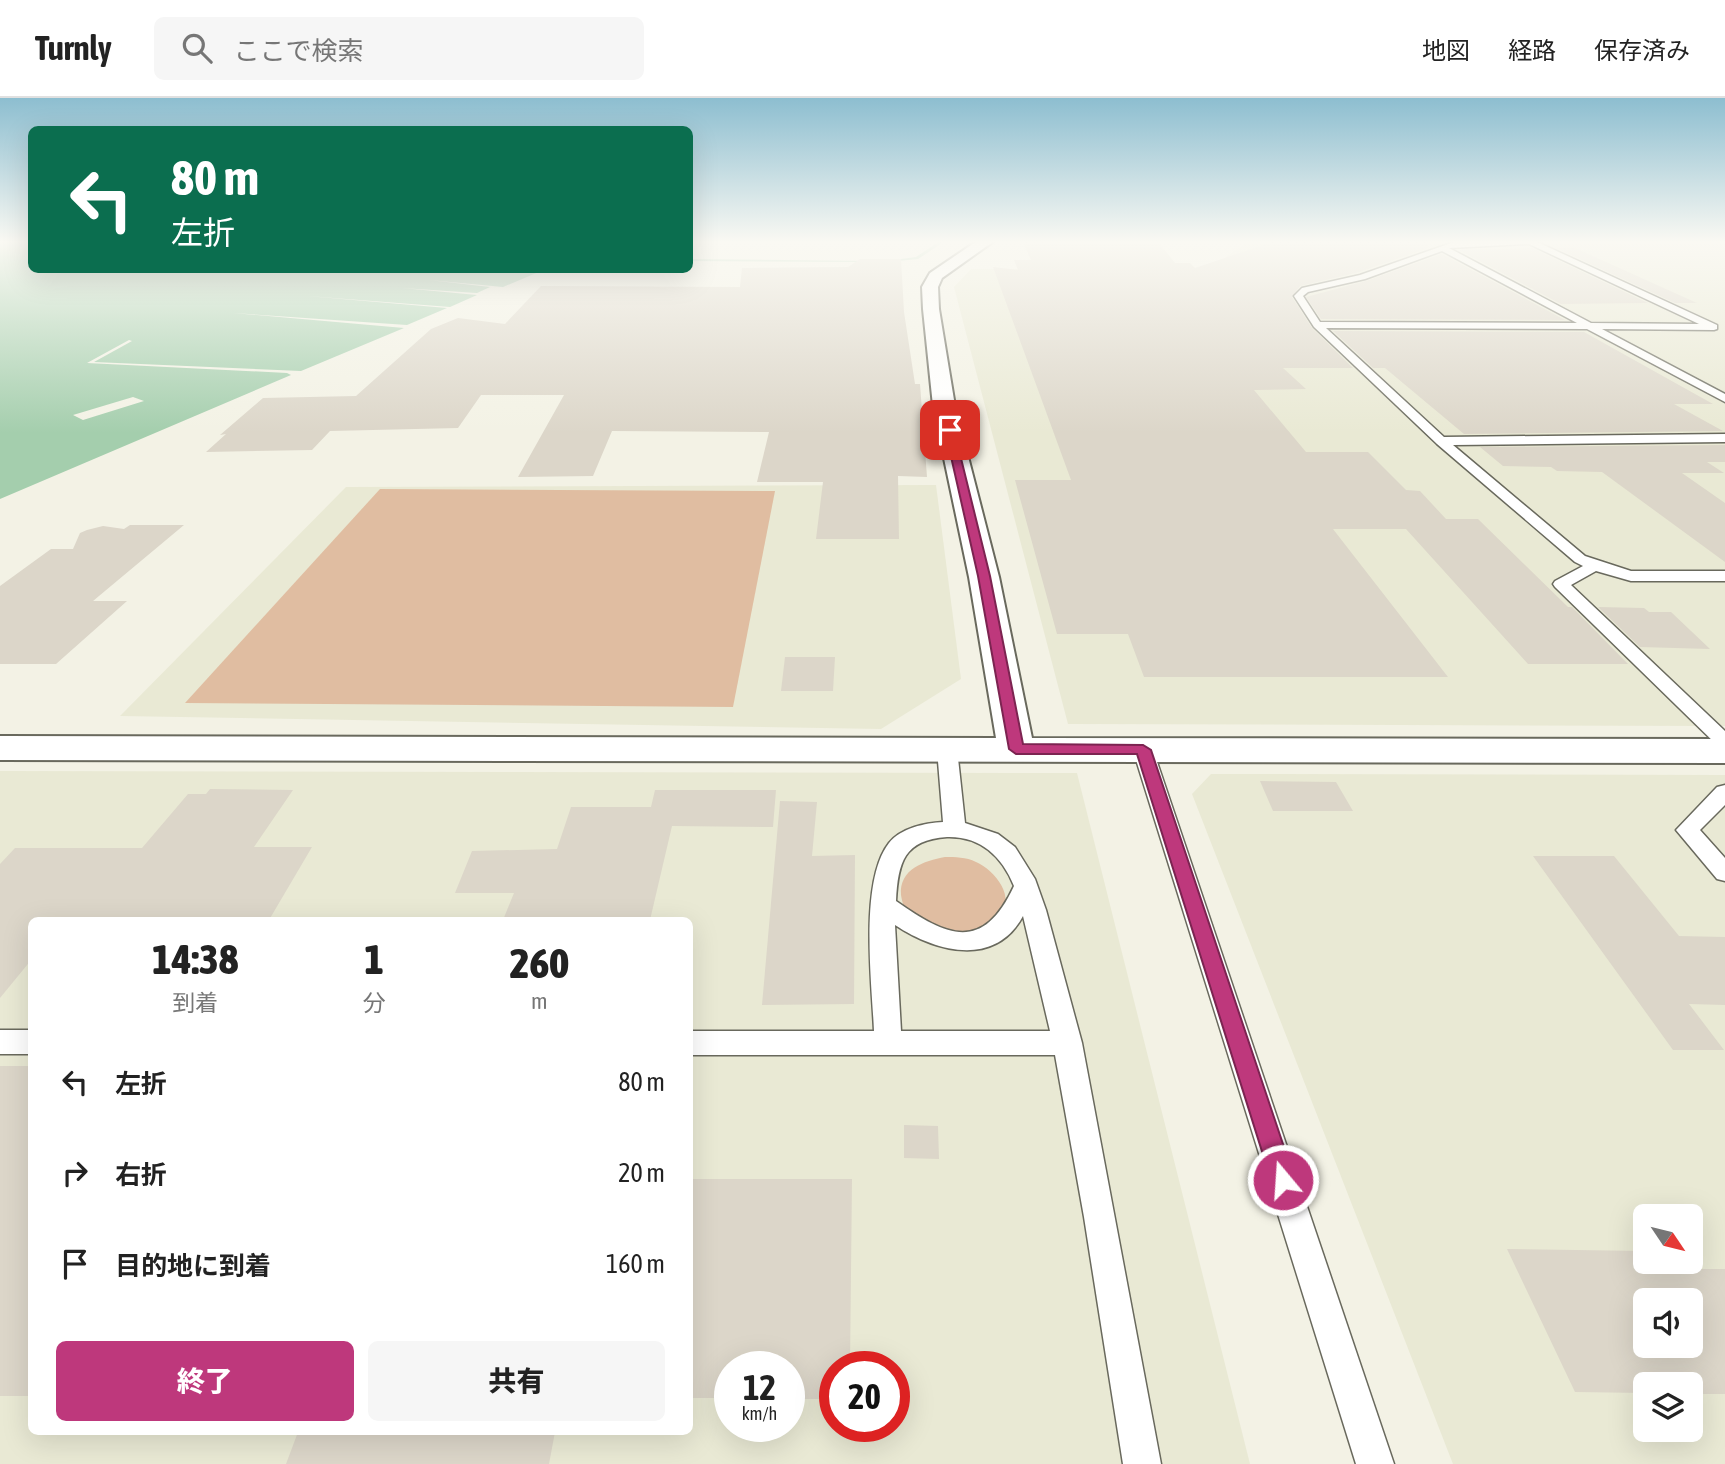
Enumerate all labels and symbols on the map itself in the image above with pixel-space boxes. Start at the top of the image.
pin [920,400,980,460]
position arrow [1246,1143,1320,1217]
north arrow [1633,1204,1703,1274]
speed limit sign: 20 [819,1351,910,1442]

